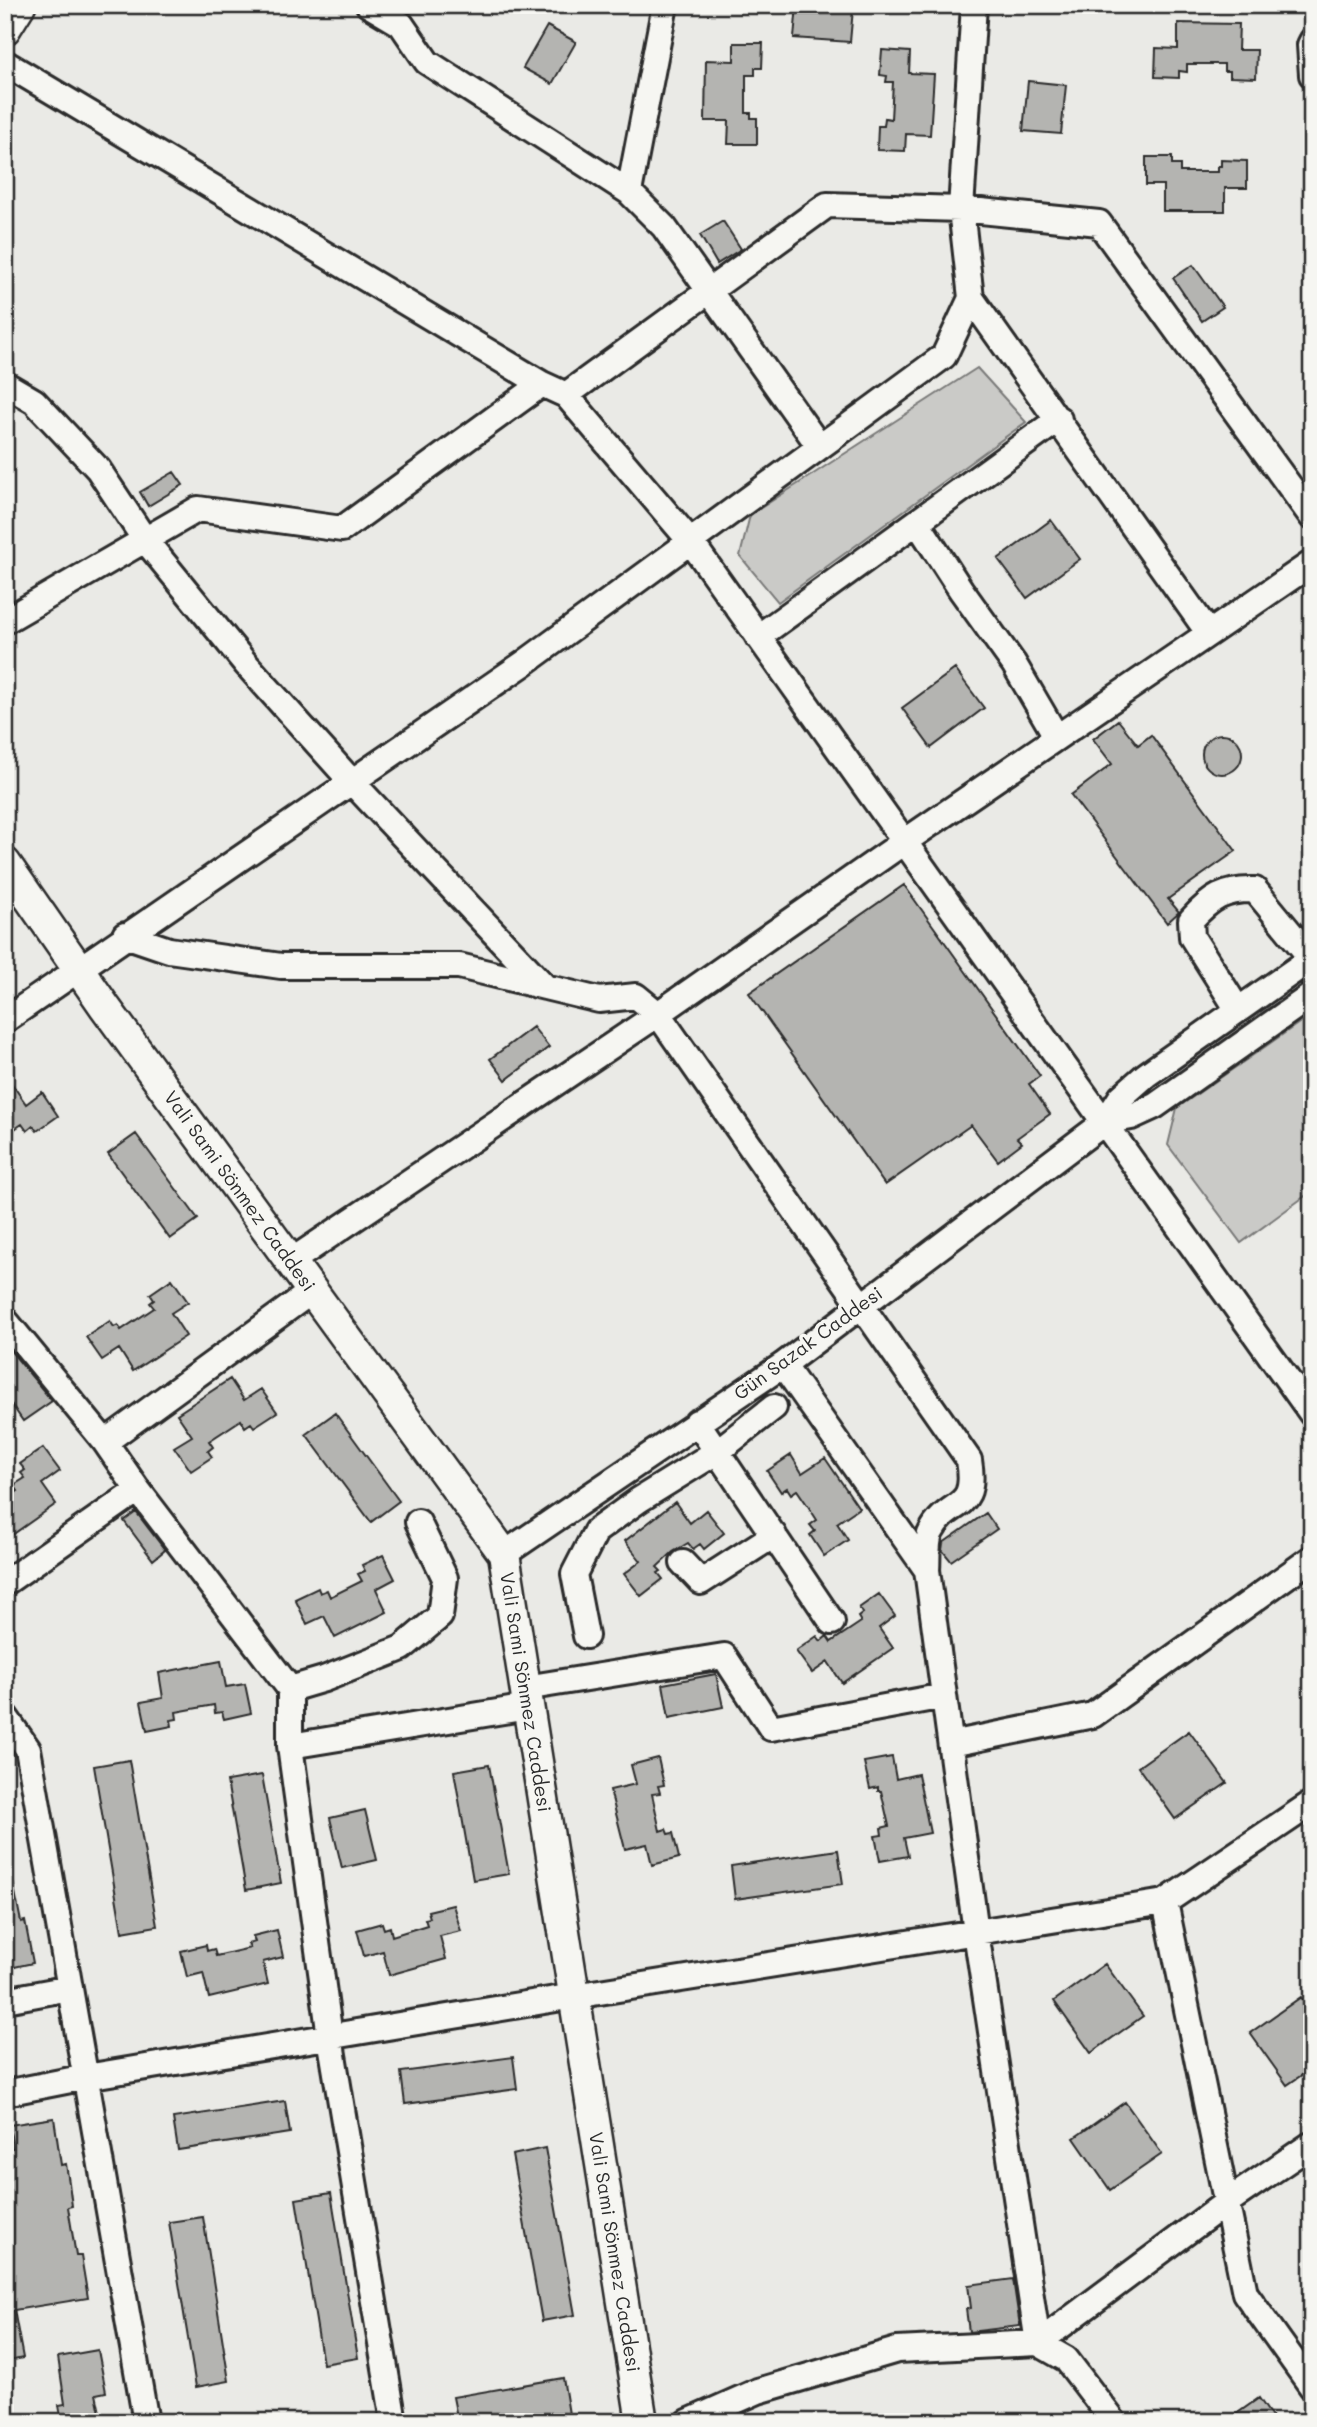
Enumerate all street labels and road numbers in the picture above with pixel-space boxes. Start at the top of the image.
street label: Vali Sami Sönmez Caddesi [159,1085,322,1296]
street label: Gün Sazak Caddesi [728,1280,887,1405]
street label: Vali Sami Sönmez Caddesi [495,1570,558,1814]
street label: Vali Sami Sönmez Caddesi [584,2130,647,2374]

